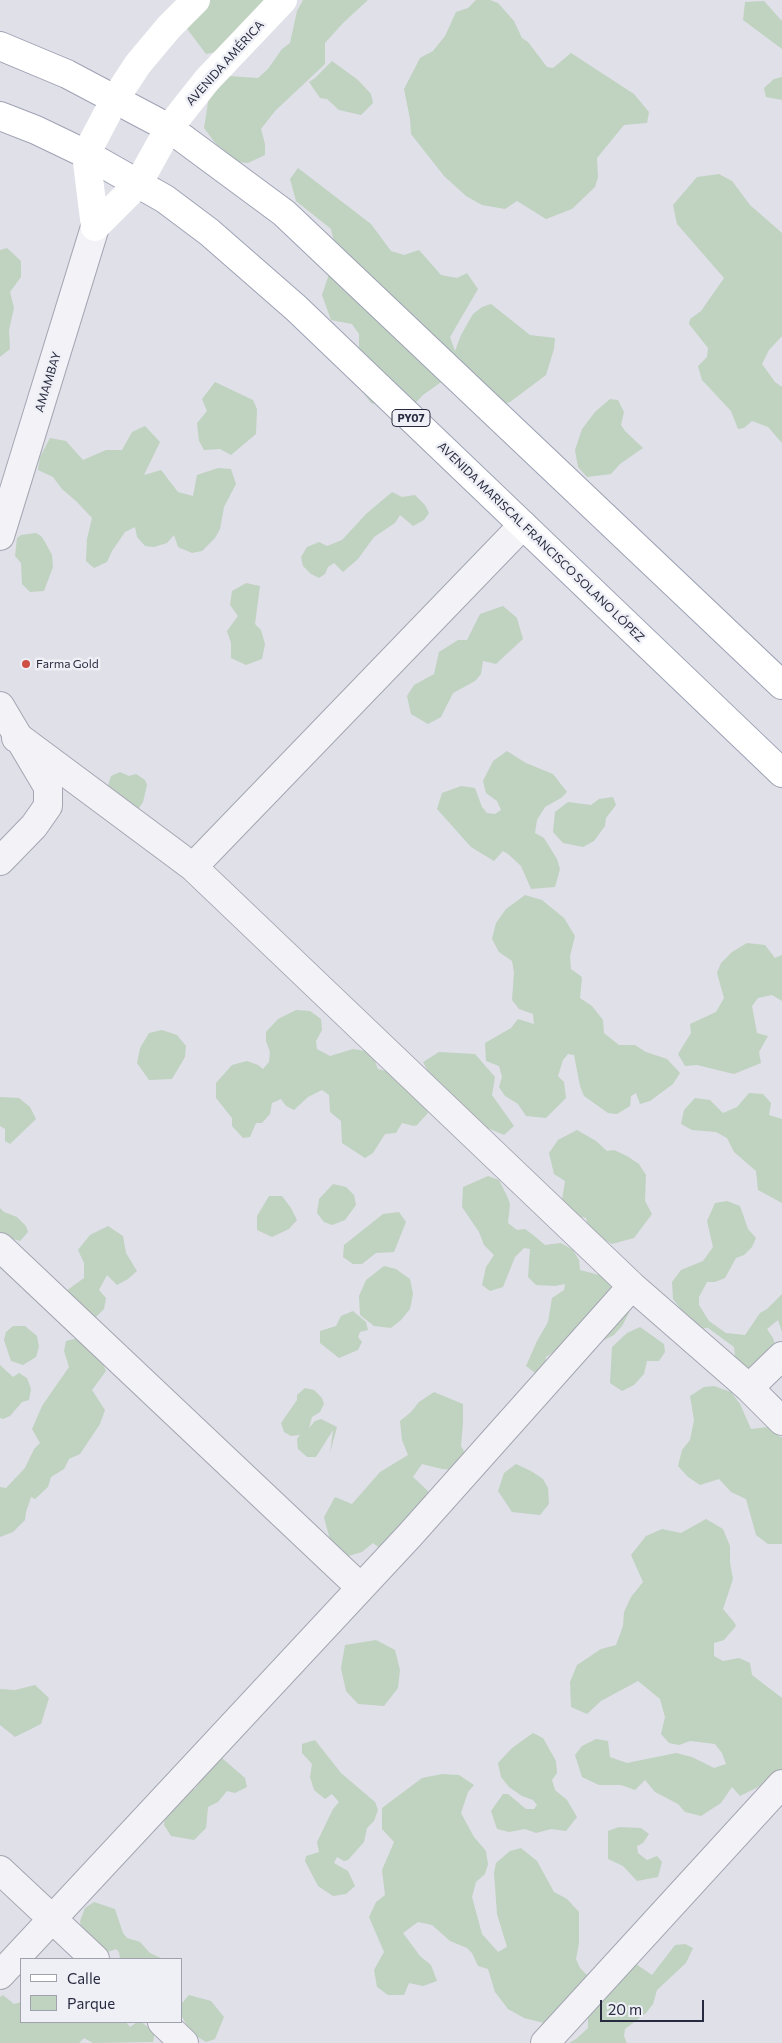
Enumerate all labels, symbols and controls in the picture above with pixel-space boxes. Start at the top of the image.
street label: AVENIDA AMÉRICA [183,18,267,108]
street label: AMAMBAY [32,350,64,414]
road number: PY07 [392,409,430,426]
street label: AVENIDA MARISCAL FRANCISCO SOLANO LÓPEZ [435,439,647,645]
place label: Farma Gold [36,657,99,671]
marker: Farma Gold [20,658,32,670]
legend [20,1958,182,2023]
text: Calle [67,1969,101,1987]
scale bar [602,1990,706,2022]
text: Parque [67,1994,115,2012]
text: 20 m [608,2000,642,2018]

